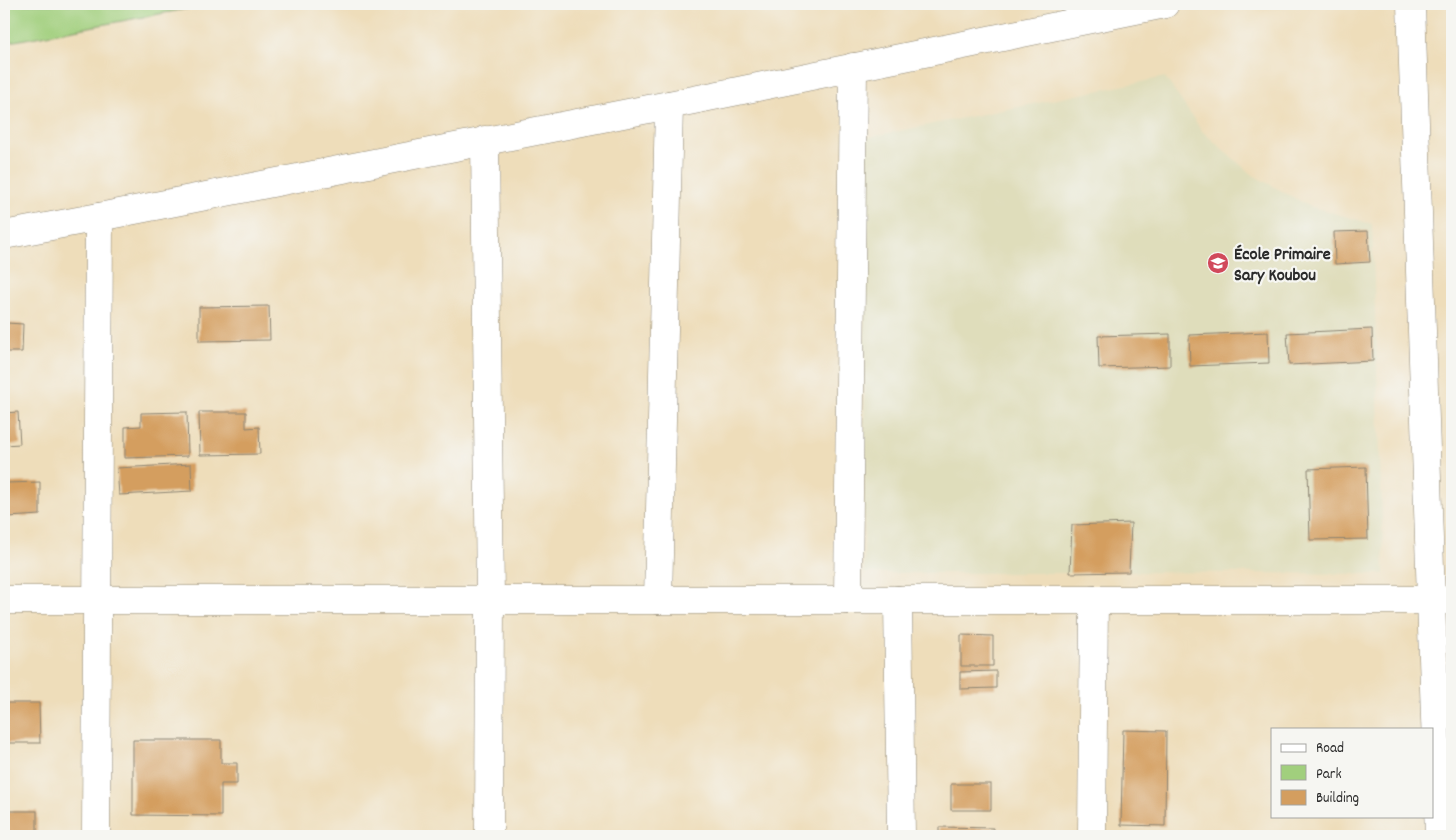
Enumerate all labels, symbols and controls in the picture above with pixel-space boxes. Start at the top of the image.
place label: École Primaire Sary Koubou [1234,243,1331,289]
school or university icon: École Primaire Sary Koubou [1206,251,1230,275]
legend [1271,728,1434,818]
text: Road [1316,738,1344,760]
text: Park [1316,764,1342,786]
text: Building [1316,788,1359,810]

